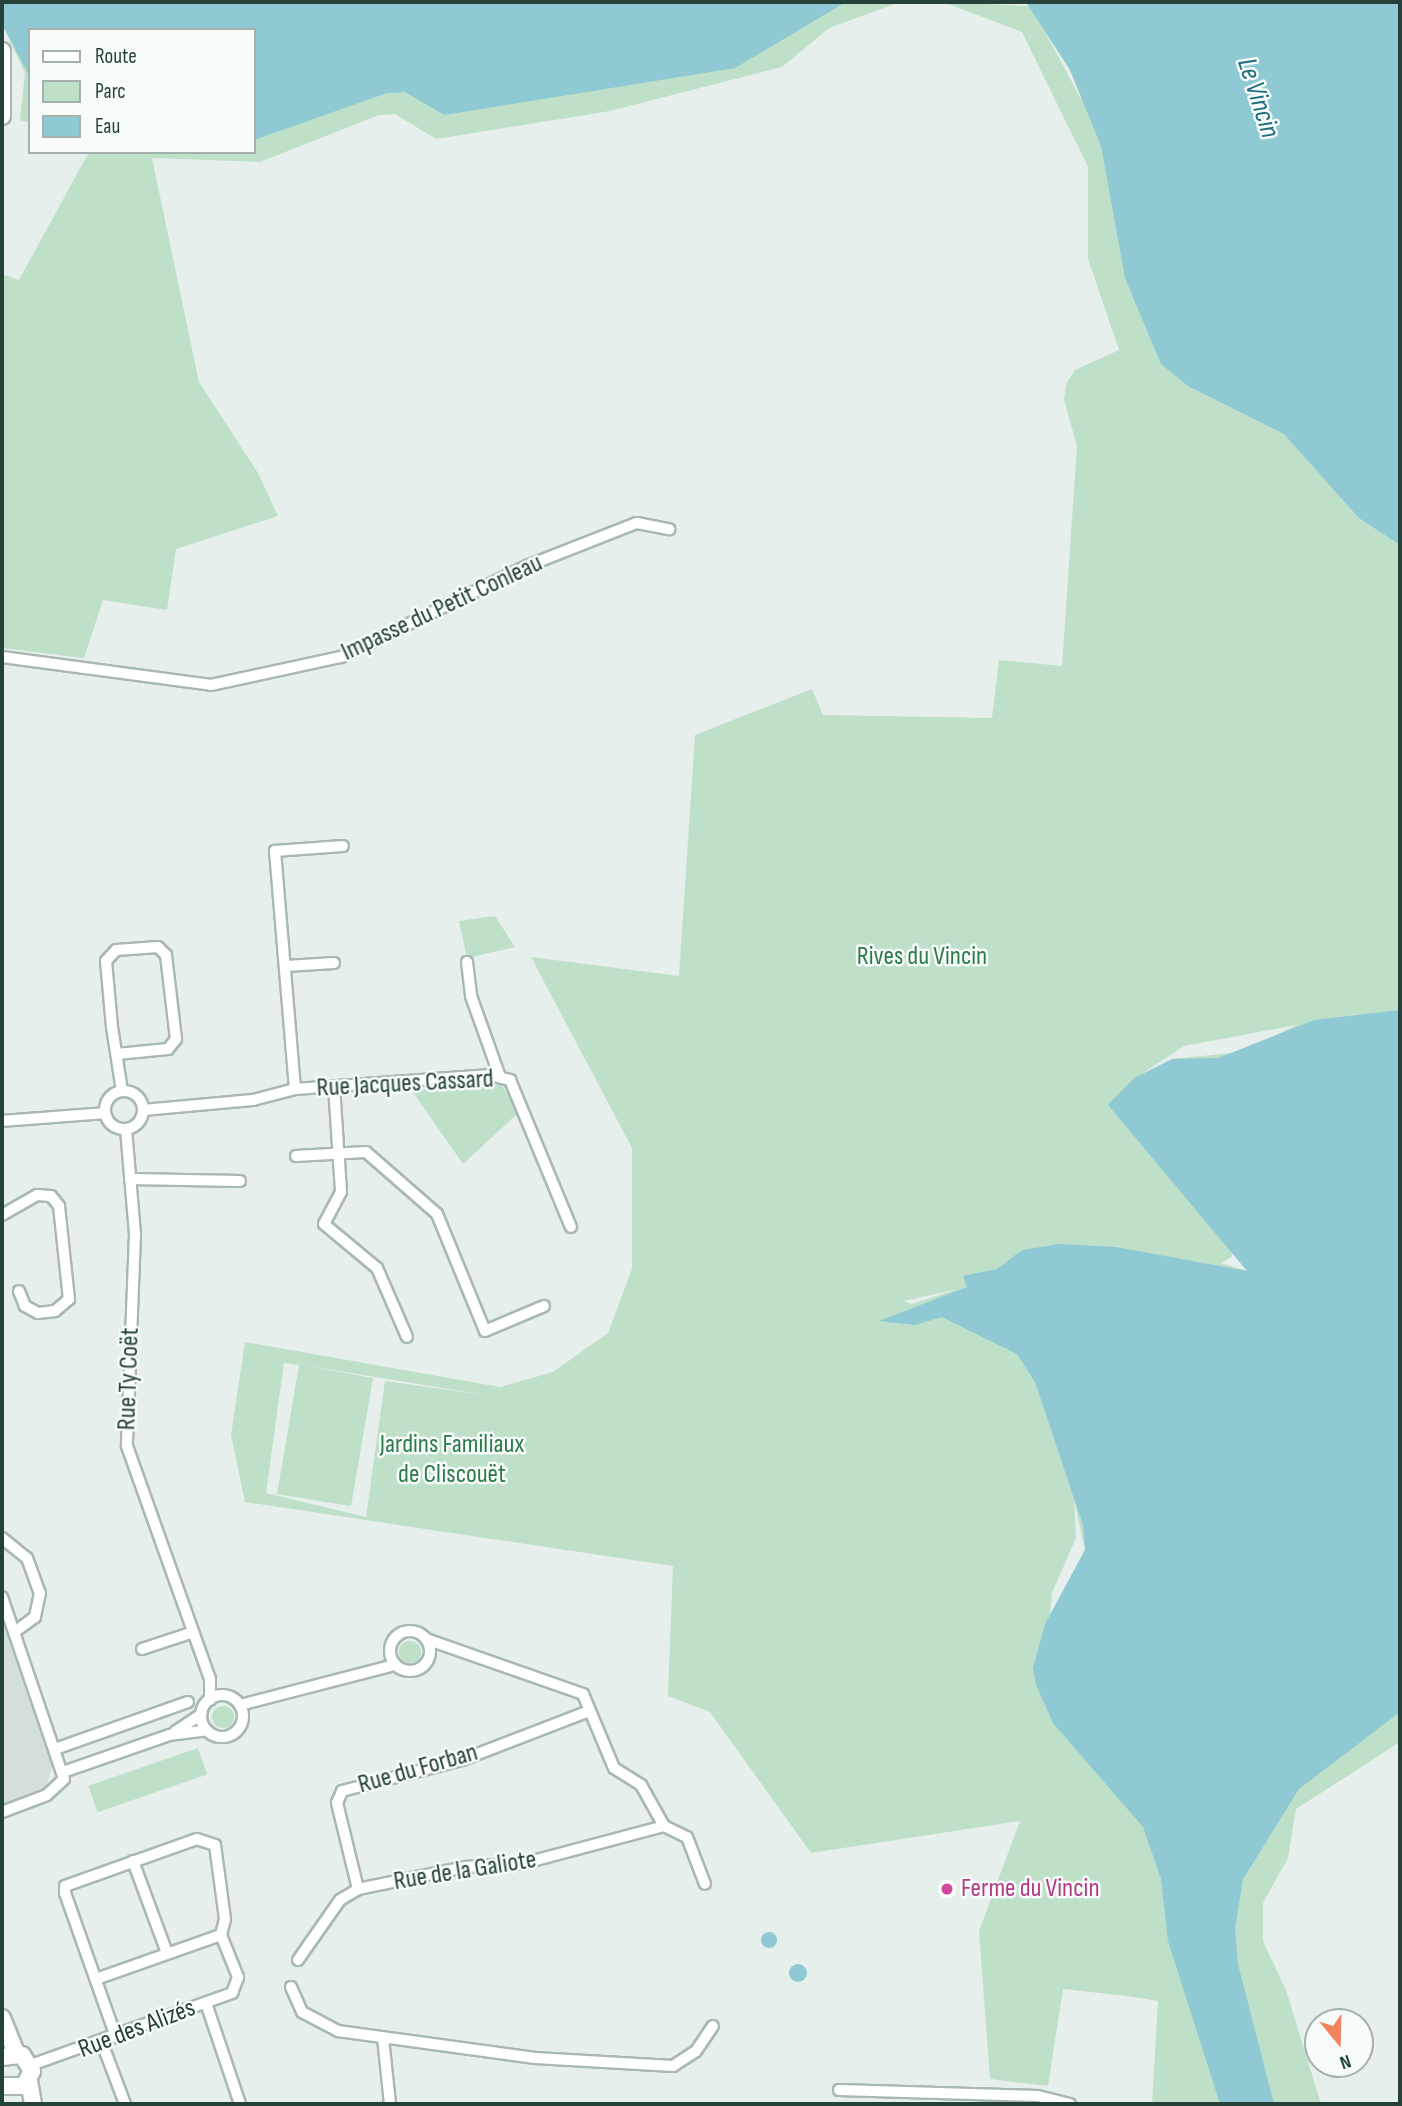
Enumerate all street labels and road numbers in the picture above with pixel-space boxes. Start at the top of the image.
street label: Impasse du Petit Conleau [337,548,547,668]
street label: Rue Jacques Cassard [316,1064,494,1104]
street label: Rue Ty Coët [112,1327,146,1431]
street label: Rue du Forban [355,1737,481,1801]
street label: Rue de la Galiote [391,1844,539,1898]
street label: Rue des Alizés [74,1992,200,2066]

